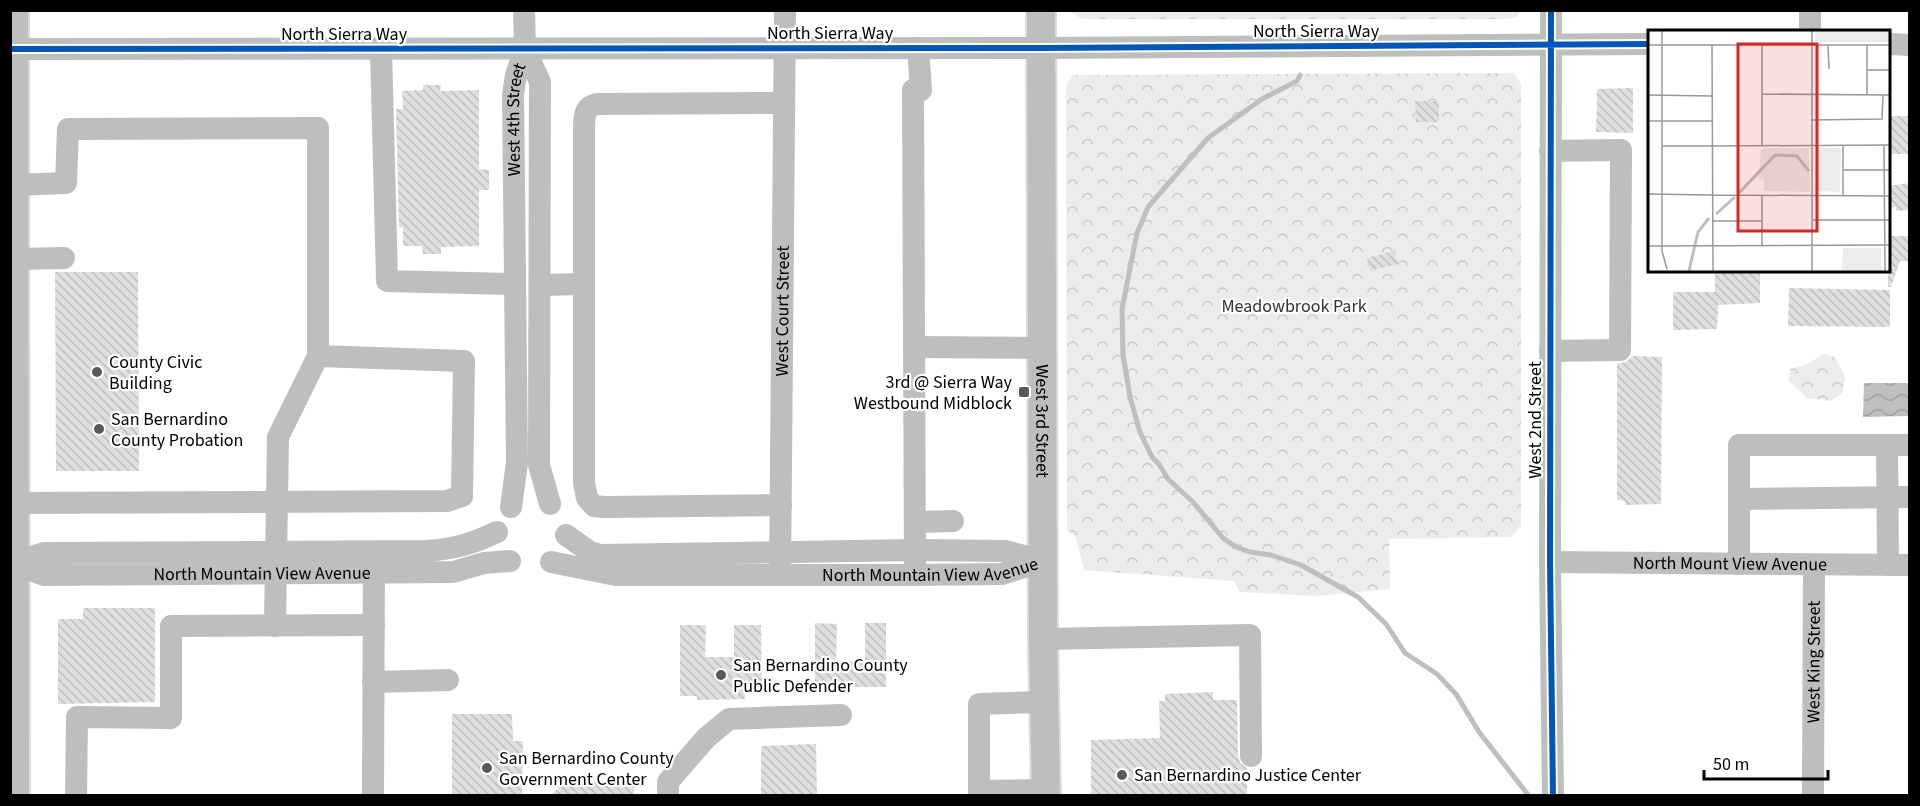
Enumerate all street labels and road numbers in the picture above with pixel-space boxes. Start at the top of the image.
street label: North Sierra Way [1253,19,1380,44]
street label: North Sierra Way [767,21,894,46]
street label: North Sierra Way [281,22,408,47]
street label: West 4th Street [501,60,532,176]
street label: West Court Street [770,245,796,377]
street label: West 2nd Street [1523,361,1548,479]
street label: West 3rd Street [1029,364,1054,478]
street label: North Mountain View Avenue [822,551,1042,588]
street label: North Mount View Avenue [1633,551,1827,577]
street label: North Mountain View Avenue [153,561,371,587]
street label: West King Street [1801,601,1827,723]

